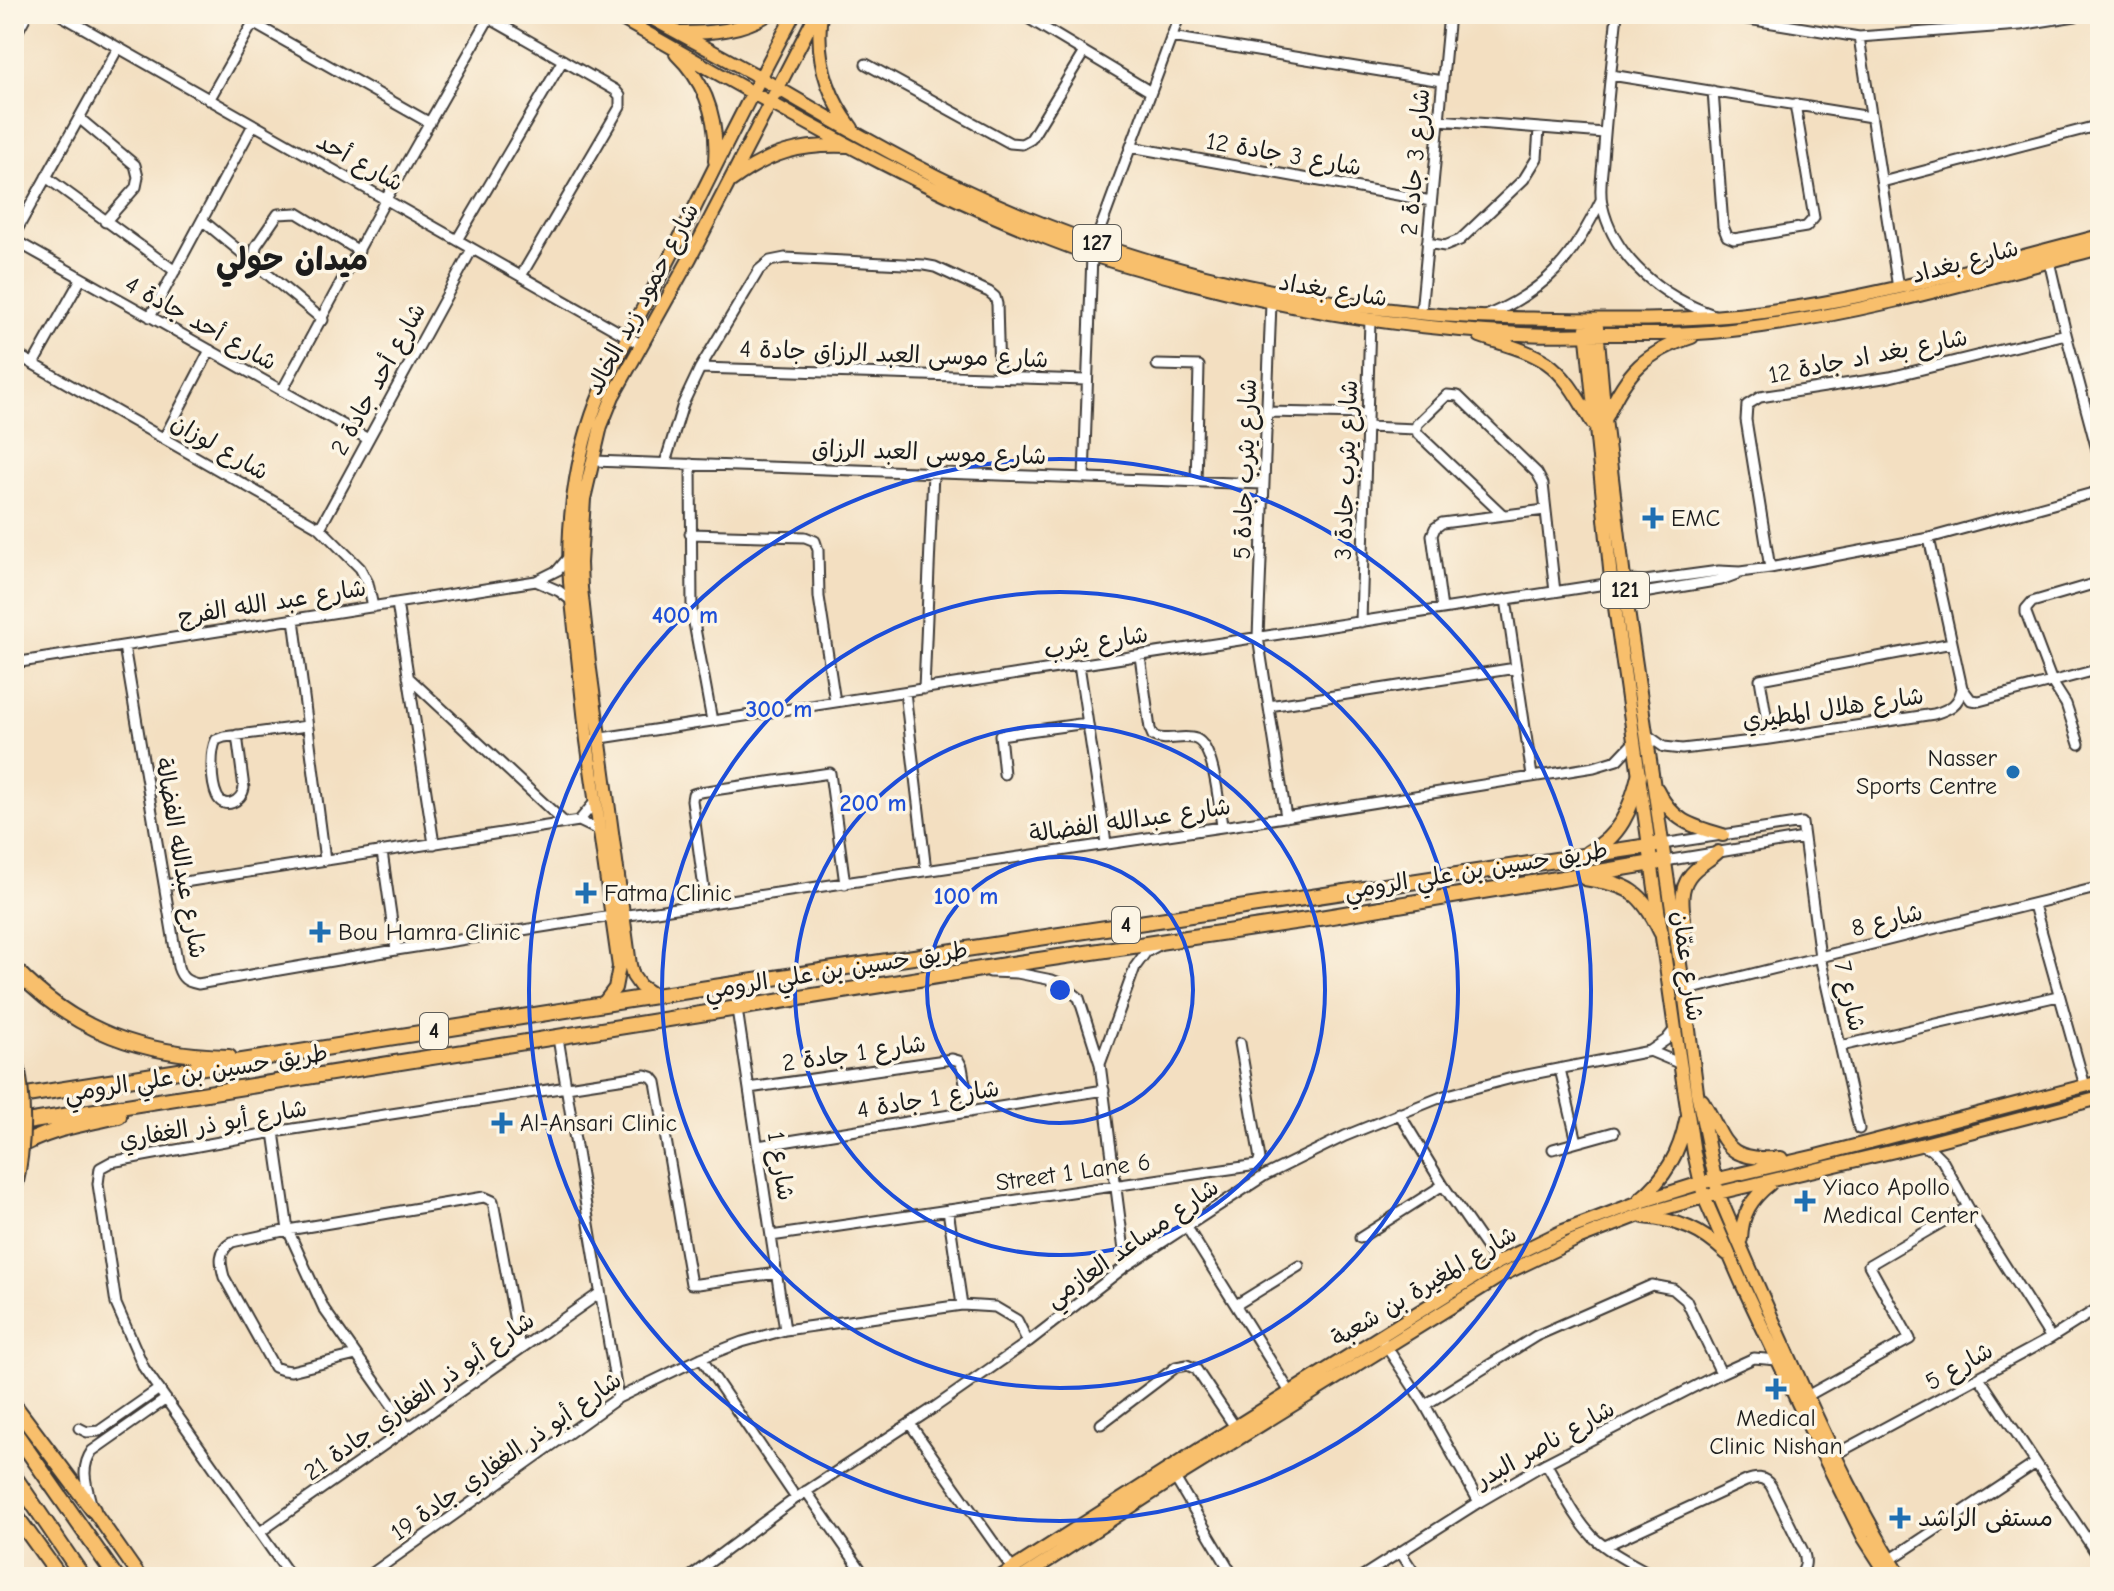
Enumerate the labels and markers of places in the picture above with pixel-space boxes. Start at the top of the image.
place label: EMC [1671,504,1720,532]
marker: EMC [1642,507,1664,529]
place label: Nasser Sports Centre [1856,744,1997,800]
marker: Nasser Sports Centre [2004,763,2022,781]
place label: Fatma Clinic [604,879,732,907]
marker: Fatma Clinic [575,882,597,904]
place label: Bou Hamra Clinic [338,918,521,946]
marker: Bou Hamra Clinic [309,921,331,943]
centre of rings [1046,976,1074,1004]
place label: Al-Ansari Clinic [520,1109,677,1137]
marker: Al-Ansari Clinic [491,1112,513,1134]
place label: Yiaco Apollo Medical Center [1823,1173,1979,1229]
marker: Yiaco Apollo Medical Center [1794,1190,1816,1212]
marker: Medical Clinic Nishan [1765,1378,1787,1400]
place label: Medical Clinic Nishan [1709,1404,1843,1460]
place label: مستفى الراشد [1918,1504,2053,1533]
marker: مستفى الراشد [1889,1507,1911,1529]

